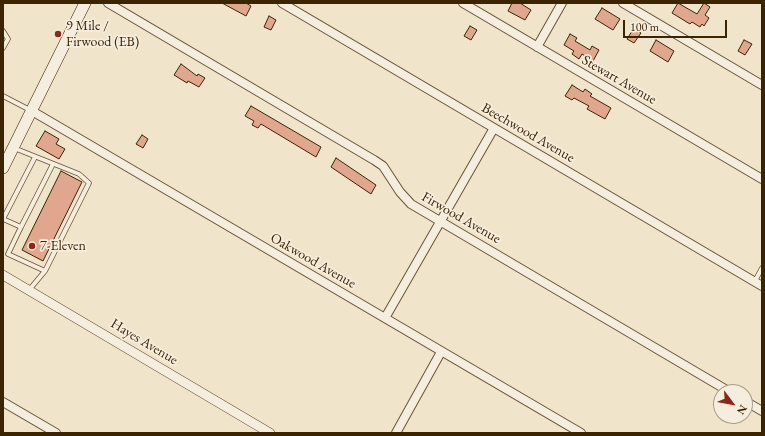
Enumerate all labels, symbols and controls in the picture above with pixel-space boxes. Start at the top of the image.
scale bar [625,12,729,38]
place label: 9 Mile / Firwood (EB) [66,18,139,50]
text: 100 m [630,19,659,35]
marker: 9 Mile / Firwood (EB) [53,29,63,39]
street label: Stewart Avenue [579,52,659,108]
street label: Beechwood Avenue [479,100,577,166]
street label: Firwood Avenue [419,189,503,247]
street label: Oakwood Avenue [267,230,359,292]
place label: 7-Eleven [40,238,86,254]
marker: 7-Eleven [27,241,37,251]
street label: Hayes Avenue [107,315,181,369]
north arrow [713,384,753,424]
text: N [734,402,751,417]

